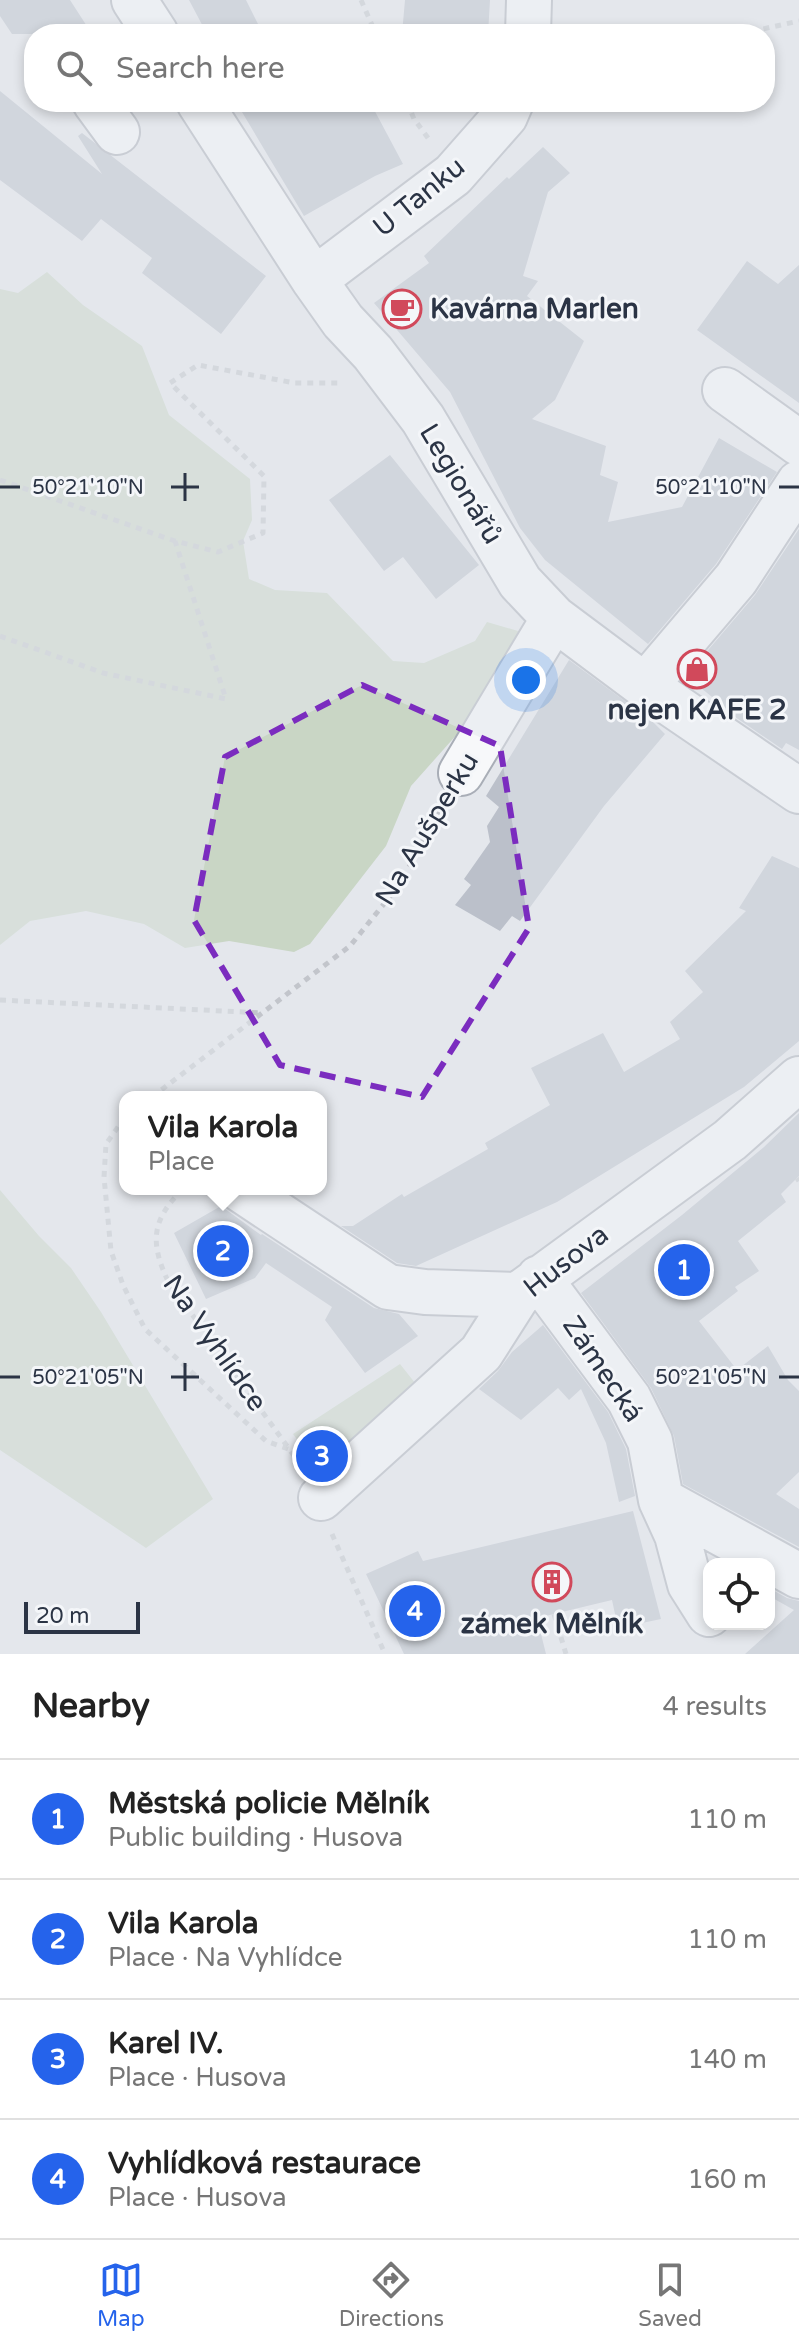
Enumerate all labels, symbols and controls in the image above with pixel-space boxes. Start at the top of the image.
search box [24,24,775,112]
icon: search [52,46,96,90]
text: Search here [116,50,285,87]
street label: U Tanku [366,150,472,244]
cafe icon: Kavárna Marlen [381,288,423,330]
place label: Kavárna Marlen [430,292,639,326]
street label: Legionářů [412,418,510,550]
text: 50°21'10"N [32,476,144,500]
text: 50°21'10"N [655,476,767,500]
shop icon: nejen KAFE 2 [676,648,718,690]
your location [506,660,546,700]
place label: nejen KAFE 2 [607,693,787,727]
street label: Na Aušperku [368,746,486,912]
popup [119,1091,327,1195]
text: Vila Karola [148,1109,298,1146]
text: Place [148,1146,215,1177]
street label: Husova [517,1217,615,1305]
pin: 2 [197,1221,249,1281]
pin: 1 [658,1240,710,1300]
street label: Na Vyhlídce [156,1268,274,1418]
street label: Zámecká [555,1309,651,1429]
text: 50°21'05"N [32,1366,144,1390]
text: 50°21'05"N [655,1366,767,1390]
pin: 3 [296,1426,348,1486]
map controls [703,1558,775,1630]
button: locate [703,1558,775,1630]
building icon: zámek Mělník [531,1561,573,1603]
pin: 4 [389,1581,441,1641]
scale bar [24,1598,140,1634]
text: 20 m [36,1603,90,1629]
place label: zámek Mělník [461,1607,643,1641]
text: Nearby [32,1686,150,1727]
text: 4 results [662,1691,767,1722]
text: Městská policie Mělník [108,1785,430,1822]
text: 1 [50,1804,66,1835]
text: 110 m [687,1804,767,1835]
text: Public building · Husova [108,1822,403,1853]
text: Vila Karola [108,1905,259,1942]
text: 2 [50,1924,66,1955]
text: 110 m [687,1924,767,1955]
text: Place · Na Vyhlídce [108,1942,343,1973]
text: Karel IV. [108,2025,223,2062]
text: 3 [50,2044,66,2075]
text: 140 m [687,2044,767,2075]
text: Place · Husova [108,2062,287,2093]
text: Vyhlídková restaurace [108,2145,421,2182]
text: 4 [50,2164,66,2195]
text: 160 m [687,2164,767,2195]
text: Place · Husova [108,2182,287,2213]
tab: Map [97,2258,145,2332]
tab: Directions [339,2258,444,2332]
tab: Saved [638,2258,702,2332]

